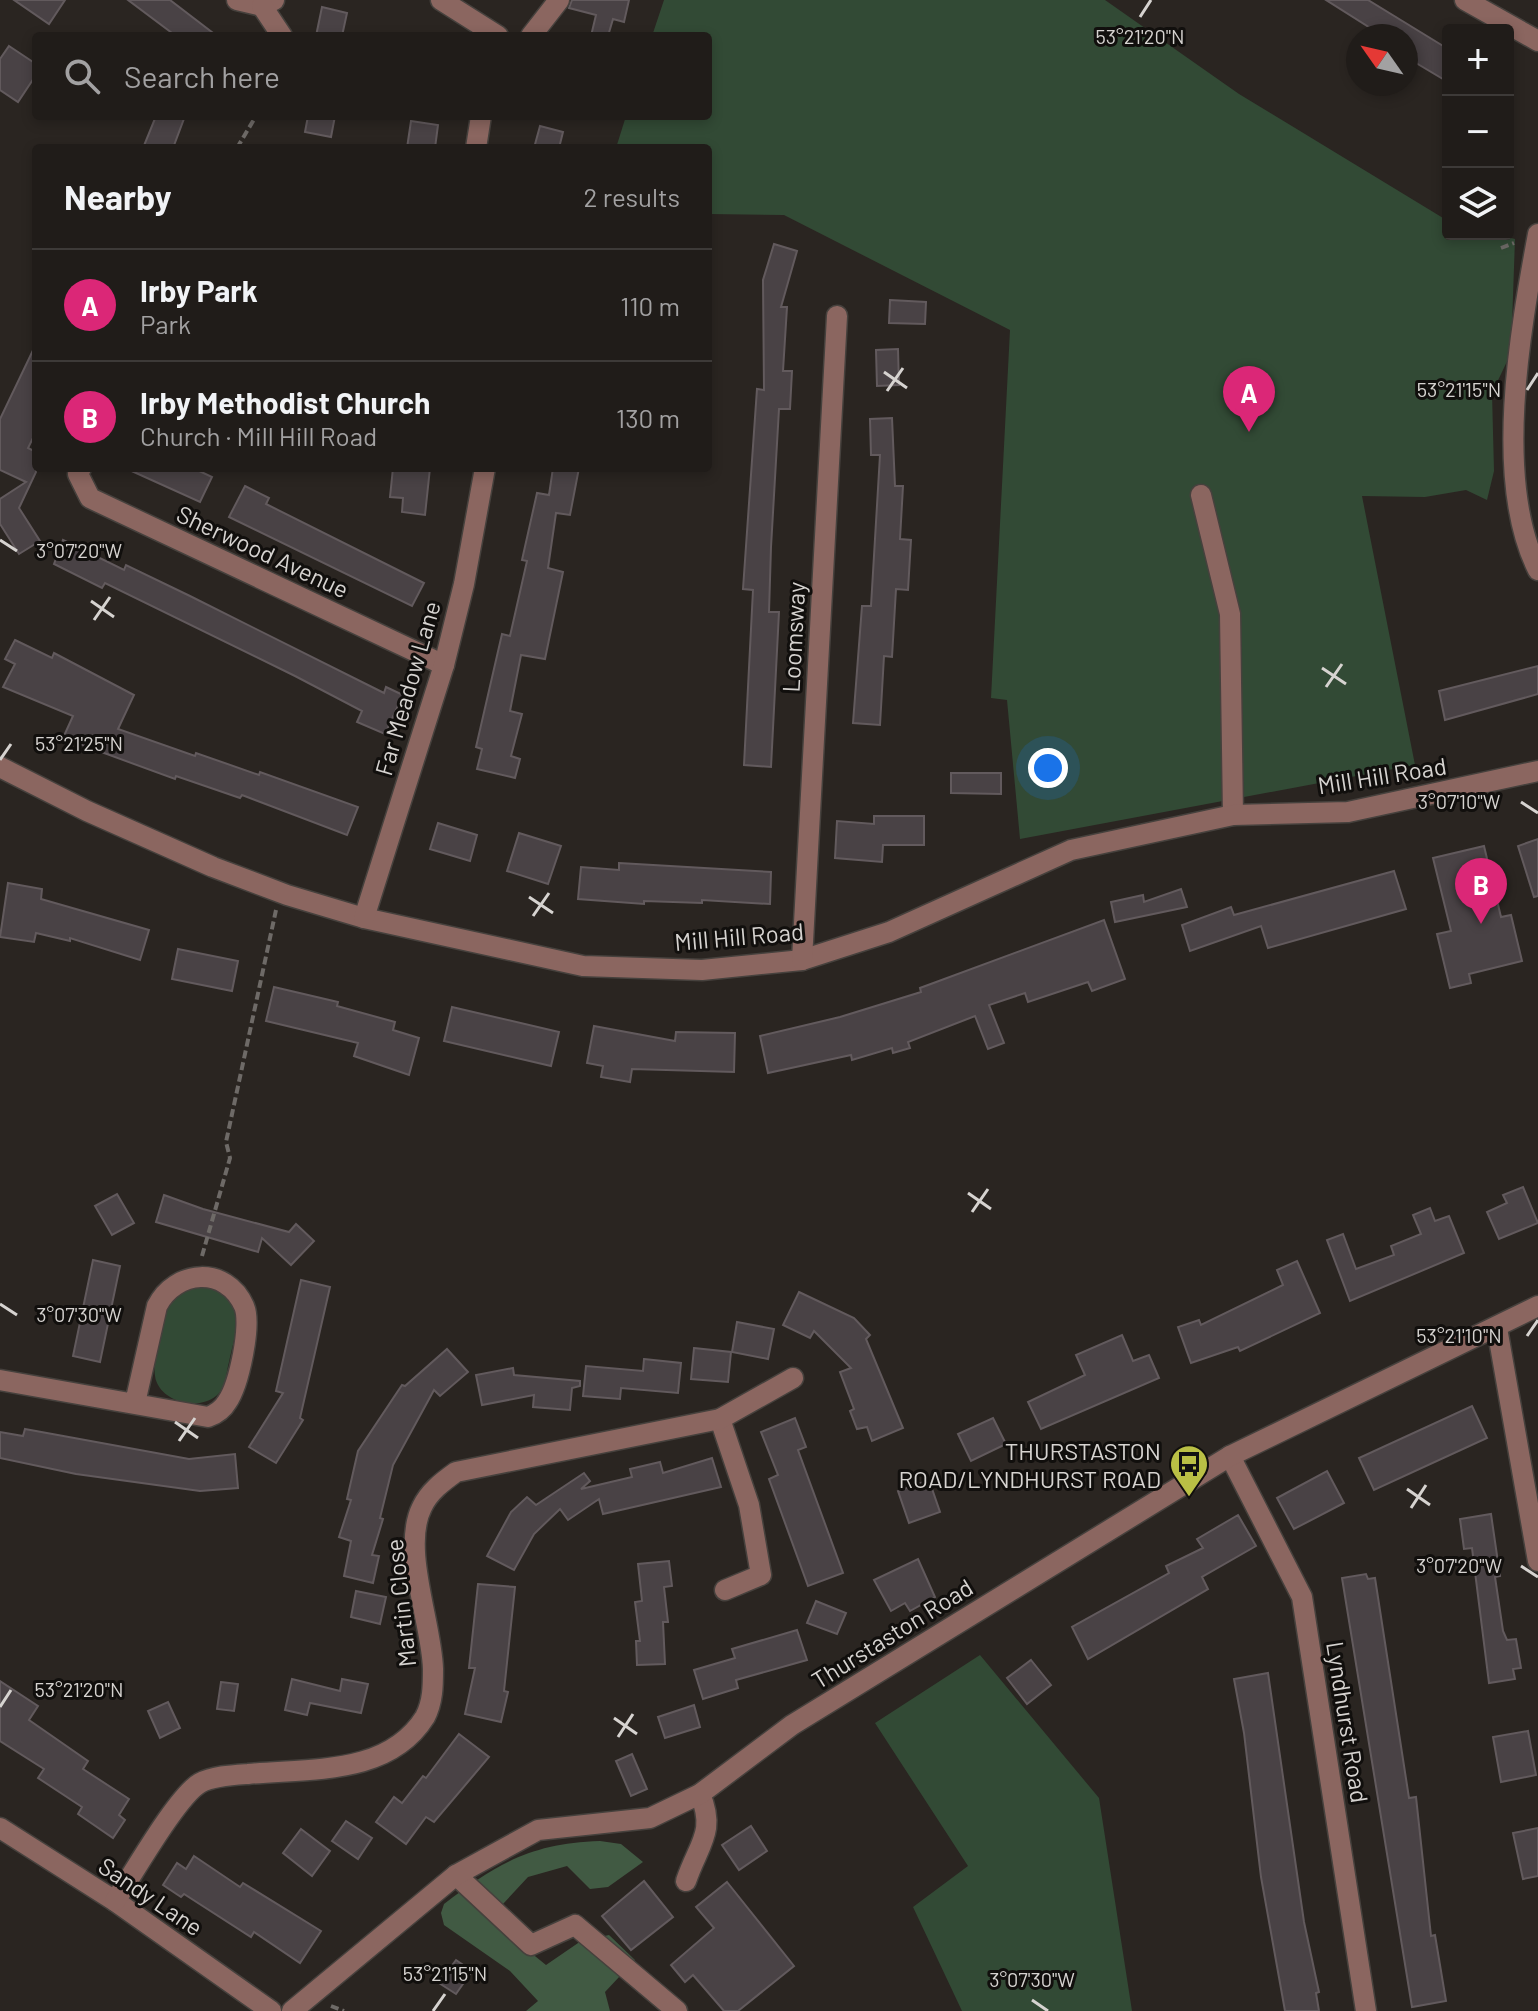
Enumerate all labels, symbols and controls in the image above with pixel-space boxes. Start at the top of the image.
text: 53°21'20"N [1095,24,1185,48]
north arrow [1346,24,1418,96]
map controls [1442,24,1514,240]
button: + [1442,24,1514,96]
search box [32,32,712,120]
icon: search [60,54,104,98]
text: Search here [124,58,280,94]
button: − [1442,96,1514,168]
button: layers [1442,168,1514,240]
text: Nearby [64,176,172,217]
text: 2 results [584,181,680,212]
text: Irby Park [140,272,258,308]
text: A [81,290,99,321]
text: 110 m [620,290,680,321]
text: Park [140,308,191,339]
pin: A [1223,366,1275,432]
text: 53°21'15"N [1417,377,1501,401]
text: Irby Methodist Church [140,384,430,420]
text: B [82,402,98,433]
text: 130 m [616,402,680,433]
text: Church · Mill Hill Road [140,420,377,451]
street label: Sherwood Avenue [172,499,354,603]
text: 3°07'20"W [36,538,123,562]
street label: Loomsway [776,581,810,693]
street label: Far Meadow Lane [368,597,446,779]
text: 53°21'25"N [35,731,123,755]
your location [1028,748,1068,788]
street label: Mill Hill Road [1316,751,1448,799]
text: 3°07'10"W [1418,789,1501,813]
pin: B [1455,858,1507,924]
street label: Mill Hill Road [673,916,805,956]
text: 3°07'30"W [36,1302,122,1326]
text: 53°21'10"N [1416,1323,1502,1347]
place label: THURSTASTON ROAD/LYNDHURST ROAD [898,1436,1161,1493]
bus stop icon: THURSTASTON ROAD/LYNDHURST ROAD [1168,1443,1210,1498]
street label: Martin Close [379,1538,421,1668]
text: 3°07'20"W [1416,1553,1503,1577]
street label: Thurstaston Road [806,1572,978,1694]
street label: Lyndhurst Road [1321,1639,1375,1805]
text: 53°21'20"N [34,1677,124,1701]
street label: Sandy Lane [93,1851,209,1941]
text: 53°21'15"N [403,1961,487,1985]
text: 3°07'30"W [989,1967,1075,1991]

